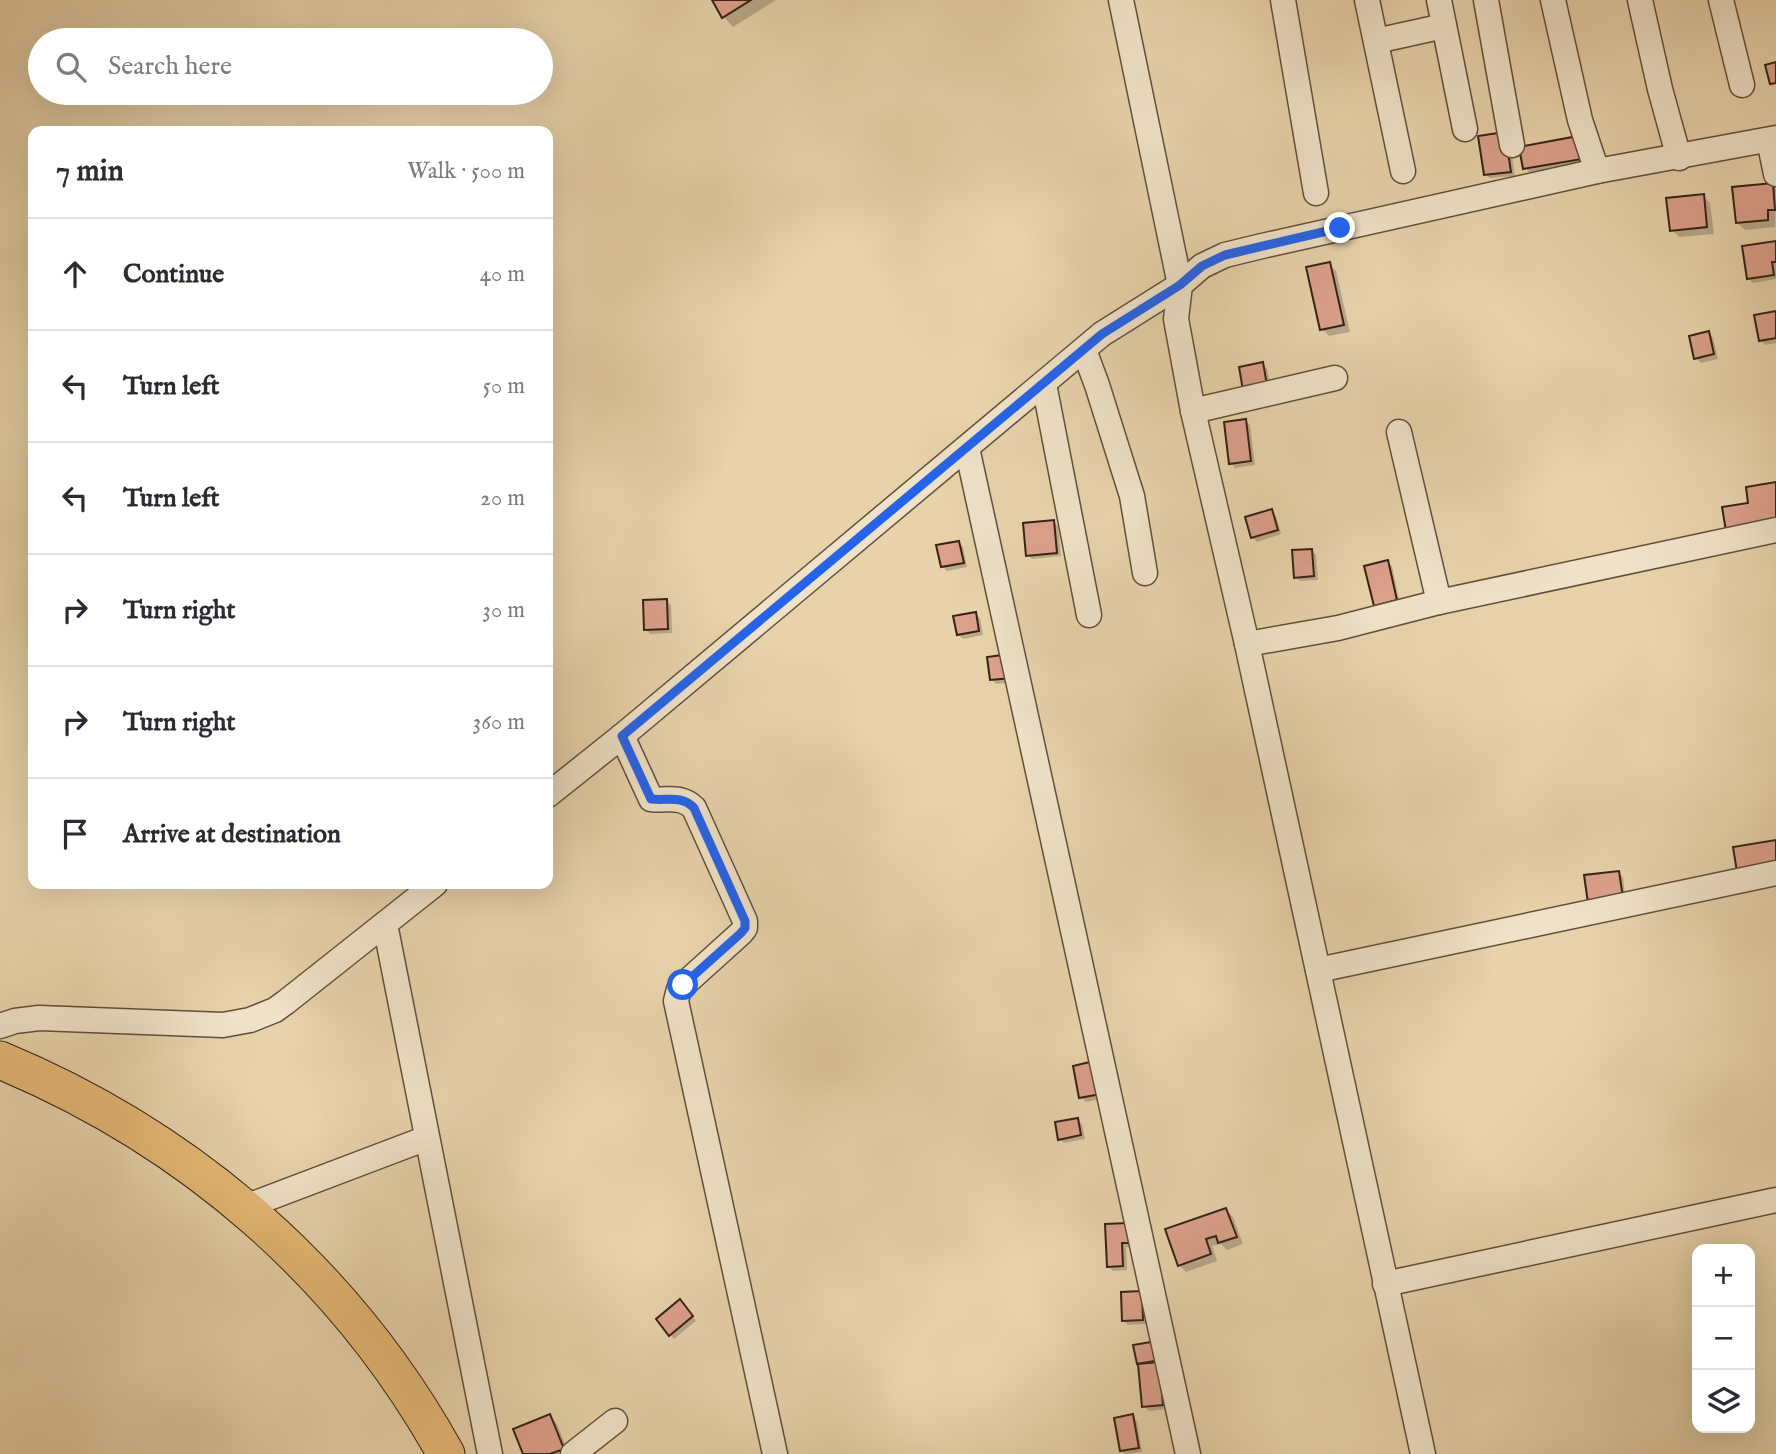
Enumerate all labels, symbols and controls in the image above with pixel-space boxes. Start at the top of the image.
search box [28,28,553,105]
icon: search [52,48,90,86]
text: Search here [108,50,232,83]
text: 7 min [56,153,124,191]
text: Walk · 500 m [407,157,525,186]
route end [1324,212,1355,243]
icon: ahead [56,255,94,293]
text: Continue [123,258,224,291]
text: 40 m [480,260,525,289]
icon: left [56,367,94,405]
text: Turn left [123,370,220,403]
text: 50 m [483,372,525,401]
icon: left [56,479,94,517]
text: Turn left [123,482,220,515]
text: 20 m [480,484,525,513]
icon: right [56,591,94,629]
text: Turn right [123,594,236,627]
text: 30 m [482,596,525,625]
icon: right [56,703,94,741]
text: Turn right [123,706,236,739]
text: 360 m [473,708,525,737]
icon: arrive [56,815,94,853]
text: Arrive at destination [123,818,341,851]
route start [667,969,698,1000]
map controls [1692,1244,1755,1433]
button: + [1692,1244,1755,1307]
button: − [1692,1307,1755,1370]
button: layers [1692,1370,1755,1433]

